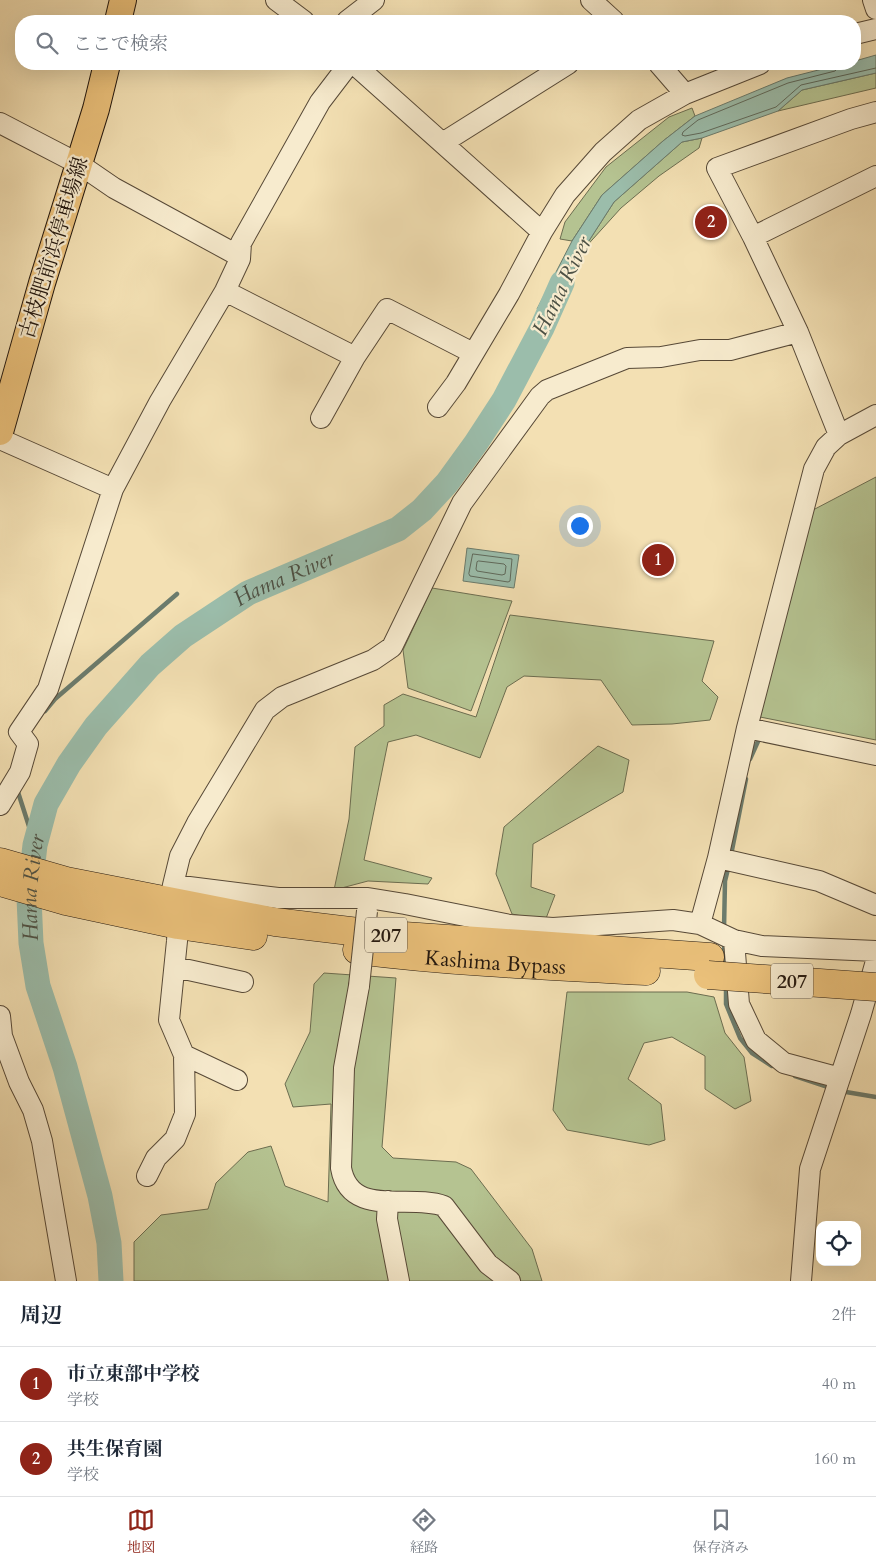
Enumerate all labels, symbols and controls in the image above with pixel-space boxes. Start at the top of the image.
search box [15,15,861,70]
icon: search [33,29,61,57]
text: ここで検索 [73,31,168,57]
street label: 古枝肥前浜停車場線 [13,153,95,343]
pin: 2 [695,203,727,241]
water label: Hama River [525,231,599,341]
your location [567,513,593,539]
pin: 1 [642,541,674,579]
water label: Hama River [227,543,339,614]
water label: Hama River [14,830,52,942]
road number: 207 [365,918,407,952]
street label: Kashima Bypass [424,943,567,981]
road number: 207 [771,964,813,998]
map controls [816,1221,861,1266]
button: locate [816,1221,861,1266]
text: 周辺 [20,1301,62,1330]
text: 2件 [832,1304,856,1326]
text: 市立東部中学校 [67,1361,200,1387]
text: 1 [32,1373,40,1395]
text: 40 m [822,1373,856,1395]
text: 学校 [67,1389,99,1411]
text: 共生保育園 [67,1436,162,1462]
text: 2 [32,1448,40,1470]
text: 160 m [814,1448,856,1470]
text: 学校 [67,1464,99,1486]
tab: 地図 [127,1506,155,1557]
tab: 経路 [410,1506,438,1557]
tab: 保存済み [693,1506,749,1557]

